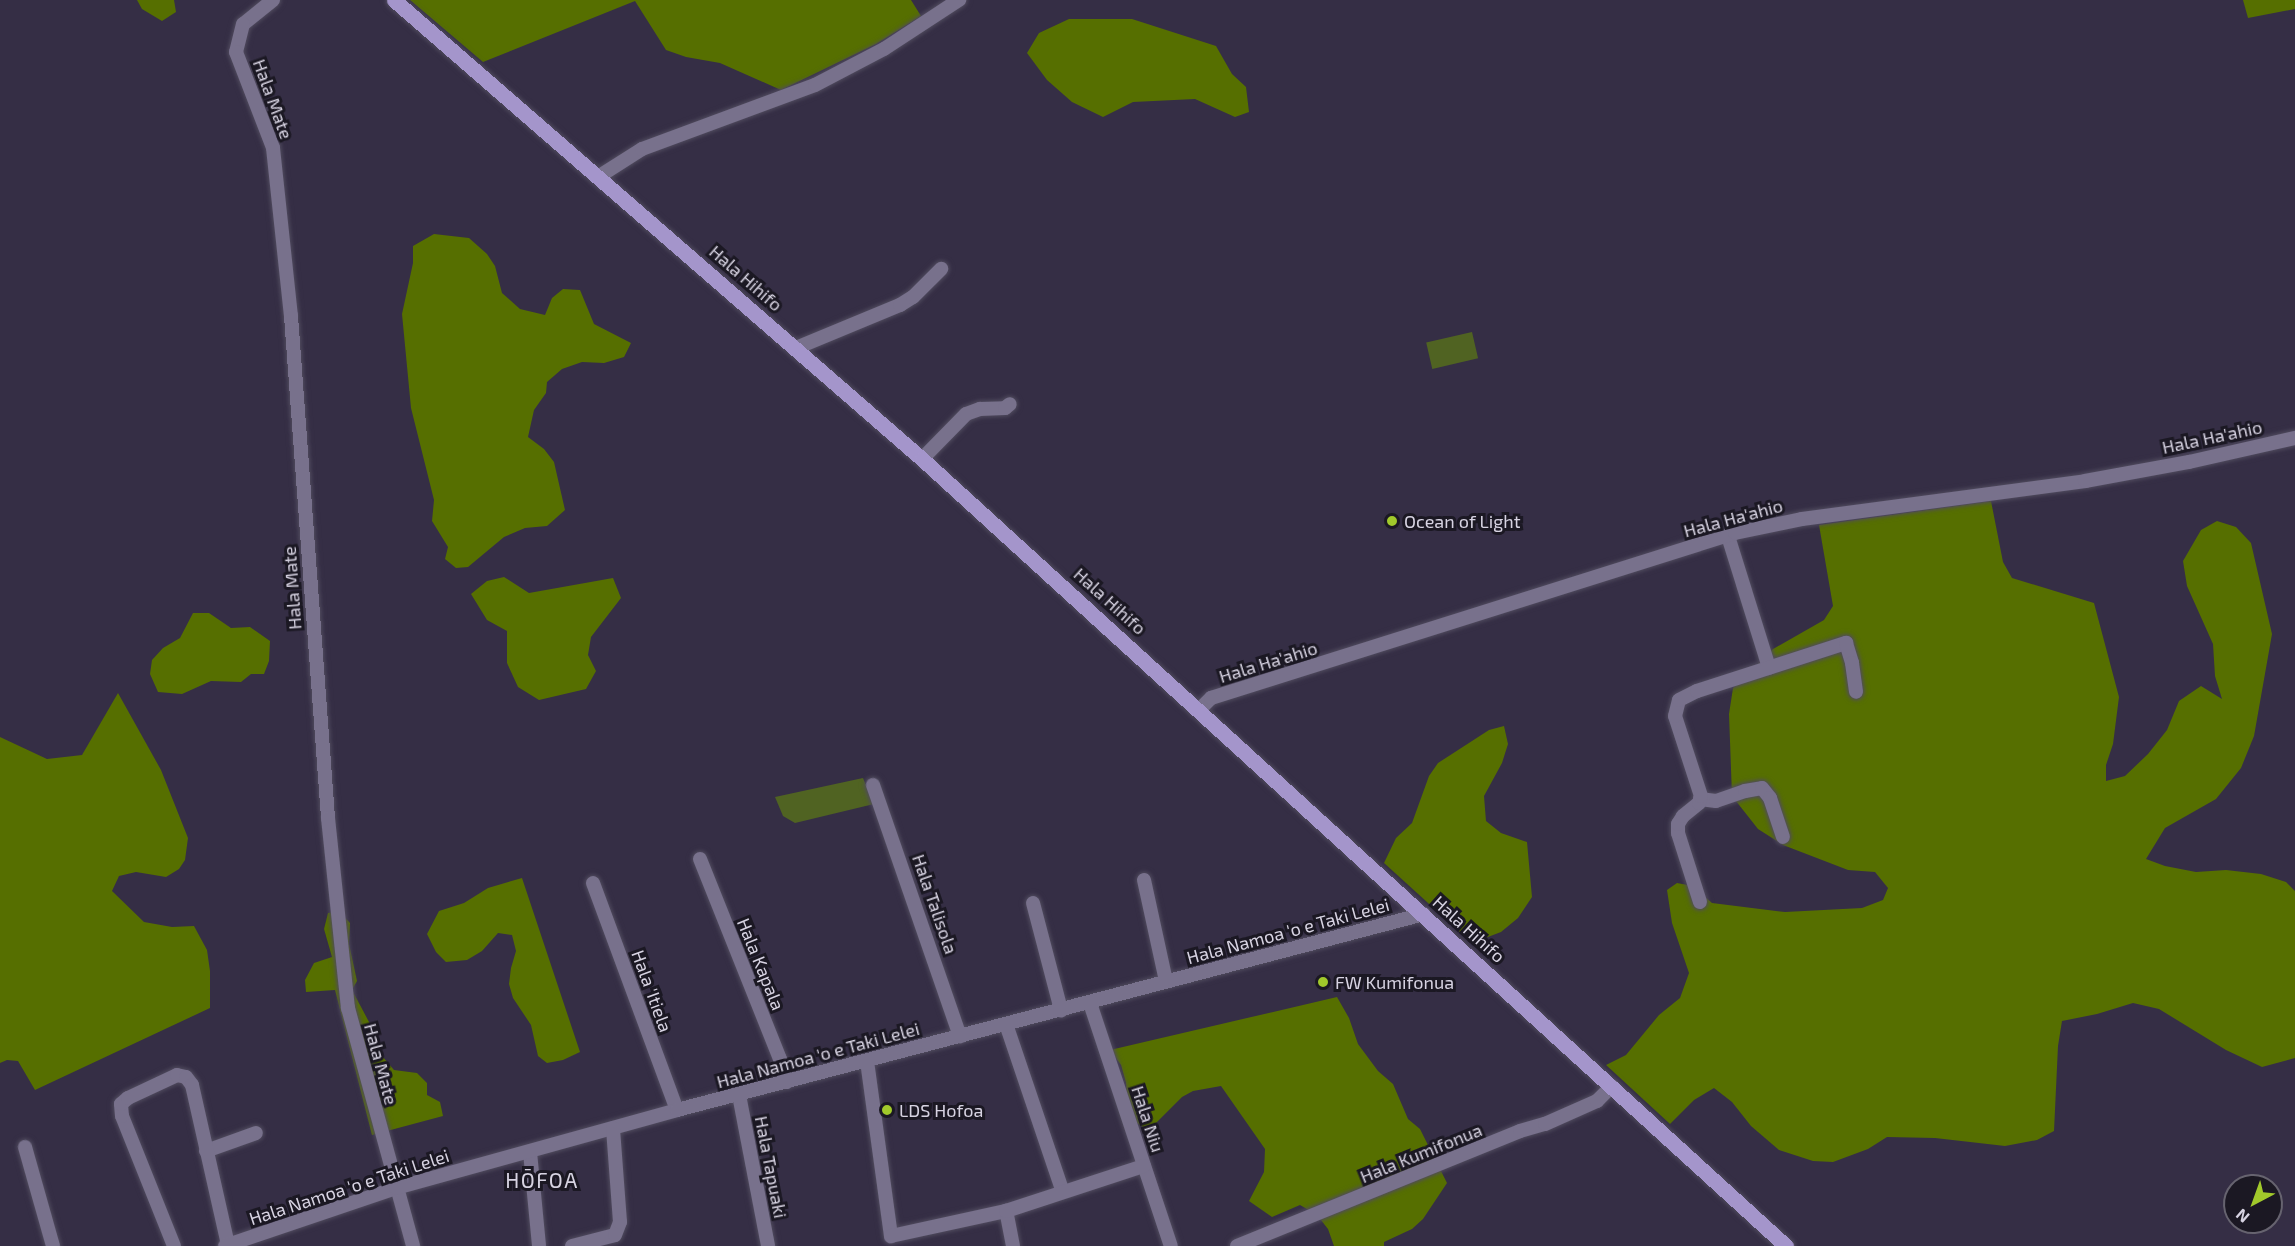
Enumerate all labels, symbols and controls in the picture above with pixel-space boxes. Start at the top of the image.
street label: Hala Mate [249,56,297,142]
street label: Hala Hihifo [705,240,787,316]
street label: Hala Ha'ahio [2160,416,2264,458]
street label: Hala Ha'ahio [1681,494,1785,542]
place label: Ocean of Light [1404,510,1521,532]
marker: Ocean of Light [1385,514,1399,528]
street label: Hala Mate [278,546,306,630]
street label: Hala Hihifo [1070,563,1150,639]
street label: Hala Ha'ahio [1216,637,1320,687]
street label: Hala Talisola [908,851,962,957]
street label: Hala Hihifo [1429,891,1509,967]
street label: Hala Namoa 'o e Taki Lelei [1184,893,1392,969]
street label: Hala Kapala [733,915,789,1013]
street label: Hala 'Itiela [627,947,677,1035]
place label: FW Kumifonua [1335,971,1454,993]
marker: FW Kumifonua [1316,975,1330,989]
street label: Hala Namoa 'o e Taki Lelei [714,1017,922,1093]
street label: Hala Mate [360,1021,402,1107]
street label: Hala Niu [1127,1083,1169,1155]
place label: LDS Hofoa [899,1099,983,1121]
marker: LDS Hofoa [880,1103,894,1117]
street label: Hala Tapuaki [750,1114,792,1220]
street label: Hala Kumifonua [1357,1119,1485,1187]
street label: Hala Namoa 'o e Taki Lelei [246,1144,452,1230]
district label: HŌFOA [505,1167,579,1193]
north arrow [2223,1174,2283,1234]
text: N [2232,1205,2253,1227]

